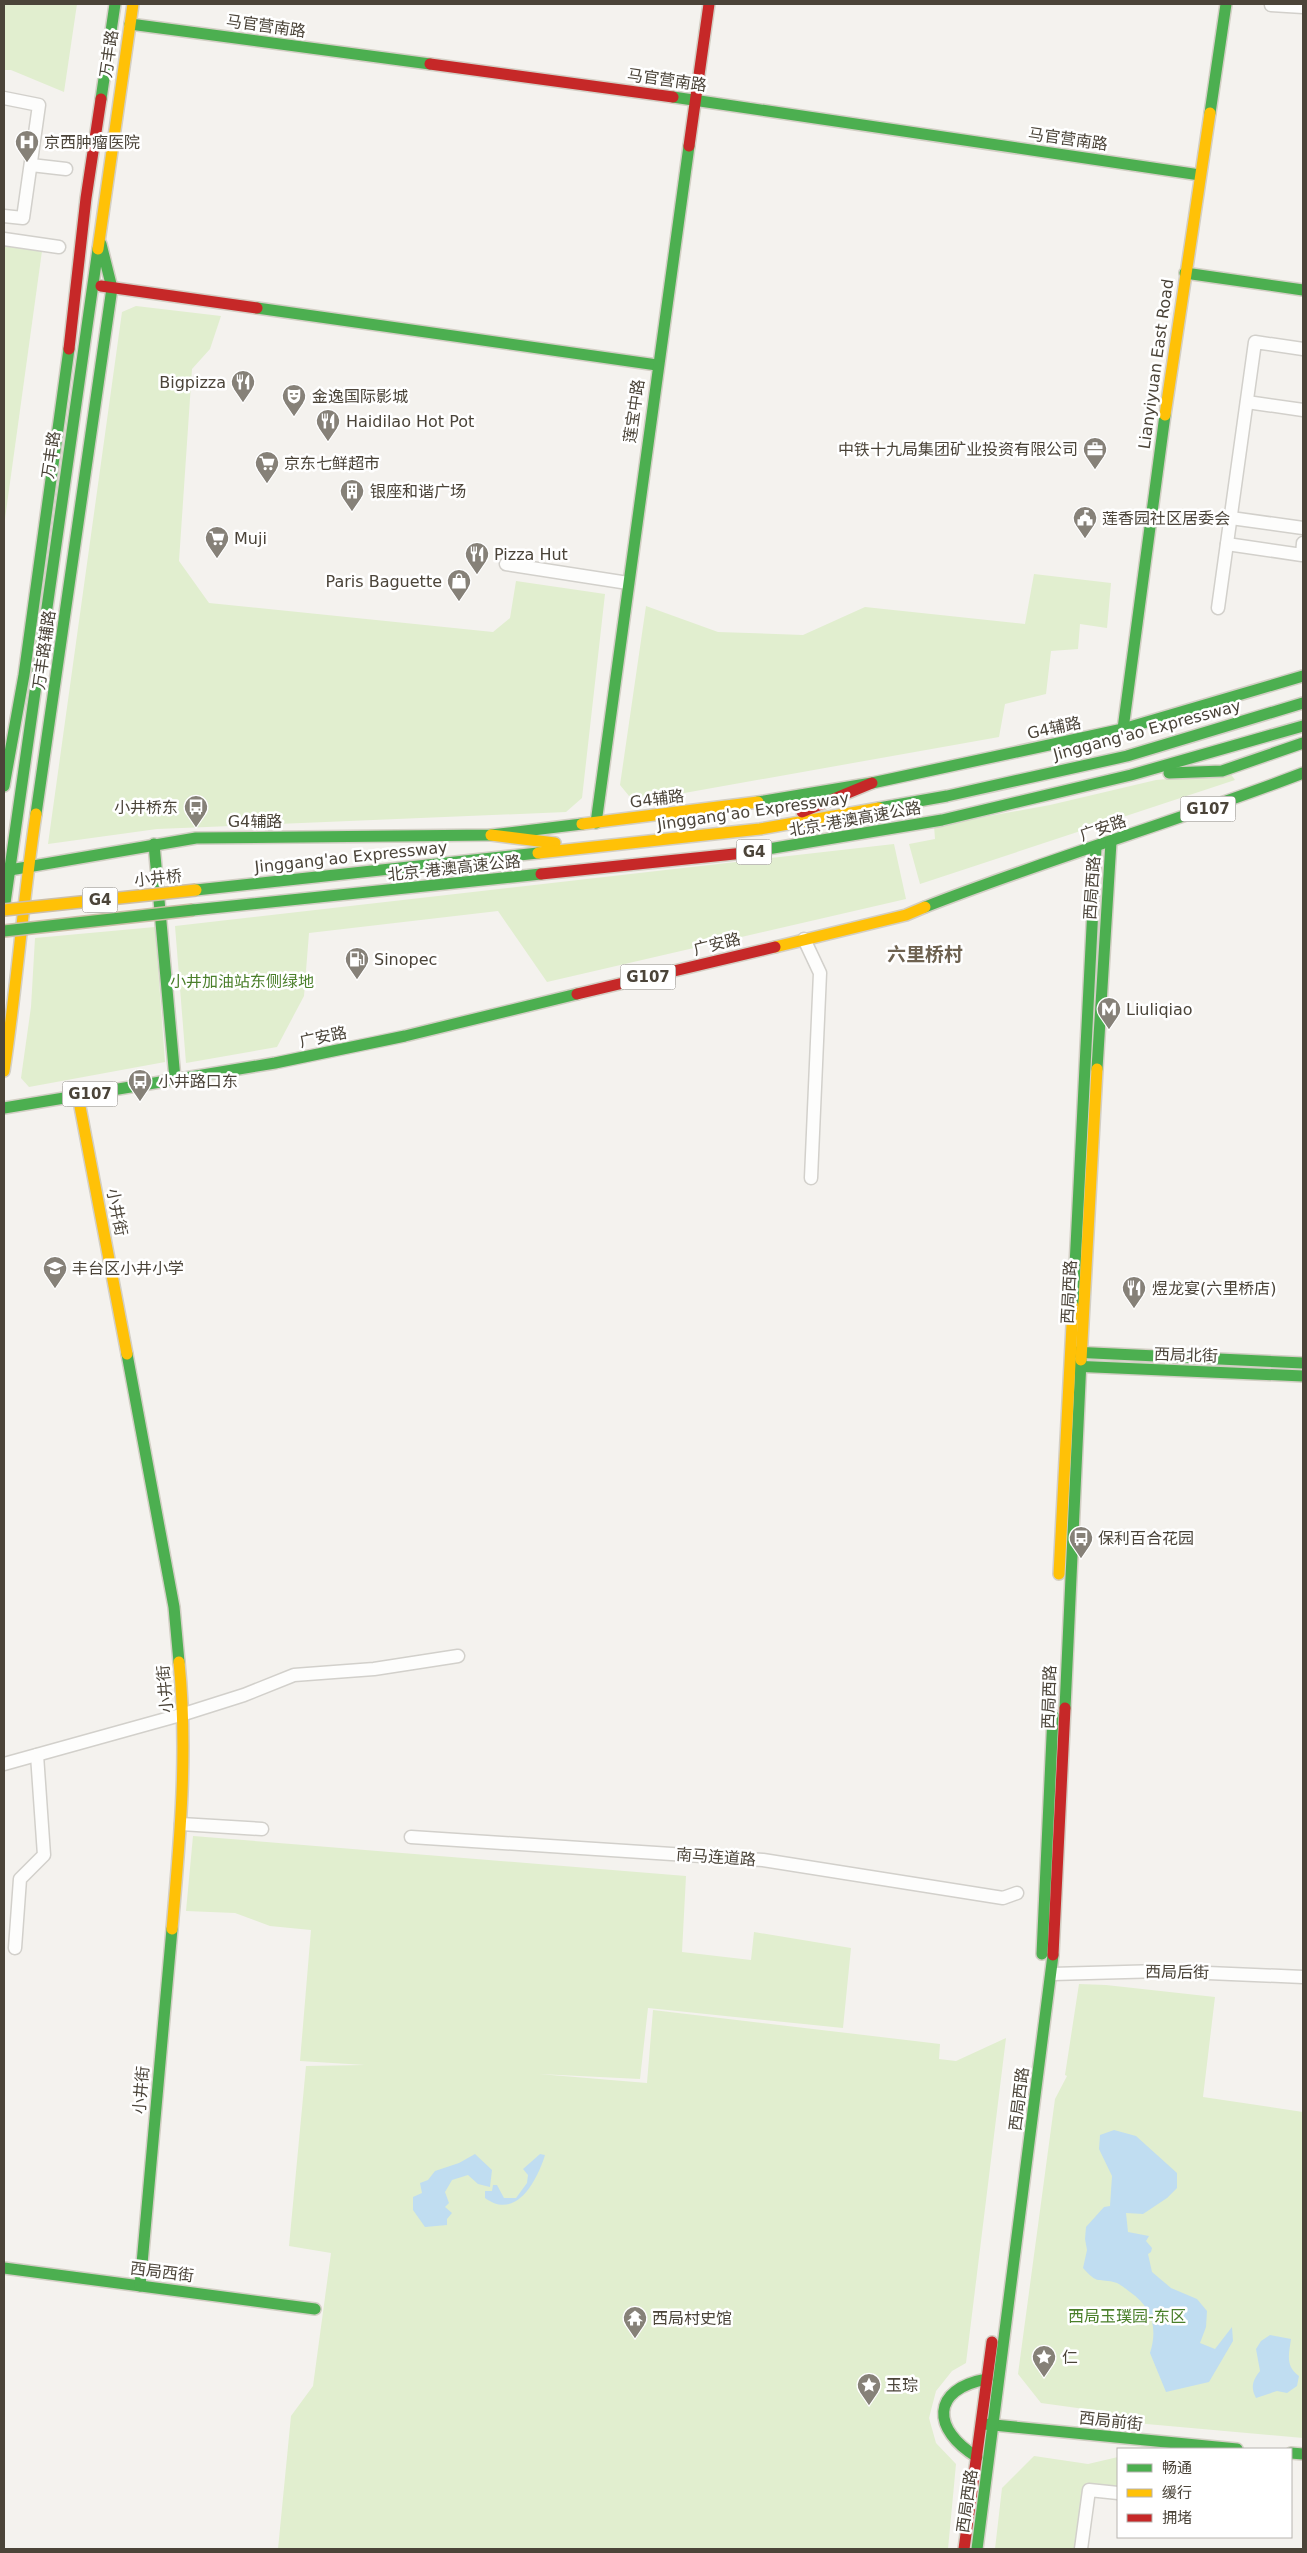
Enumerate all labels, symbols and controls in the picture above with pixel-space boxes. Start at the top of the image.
street label: 马官营南路 [225,11,307,41]
street label: 万丰路 [96,29,122,79]
street label: 马官营南路 [626,65,708,95]
street label: 马官营南路 [1027,124,1109,154]
hospital icon: 京西肿瘤医院 [14,129,40,163]
place label: 京西肿瘤医院 [44,133,140,152]
street label: Lianyiyuan East Road [1135,278,1177,450]
restaurant icon: Bigpizza [230,369,256,403]
place label: Bigpizza [159,373,226,392]
street label: 莲宝中路 [620,378,648,444]
theatre icon: 金逸国际影城 [281,383,307,417]
place label: 金逸国际影城 [312,387,408,406]
restaurant icon: Haidilao Hot Pot [315,408,341,442]
place label: Haidilao Hot Pot [346,412,474,431]
street label: 万丰路 [38,430,64,480]
office icon: 中铁十九局集团矿业投资有限公司 [1082,436,1108,470]
place label: 中铁十九局集团矿业投资有限公司 [838,440,1078,459]
supermarket icon: 京东七鲜超市 [254,450,280,484]
place label: 京东七鲜超市 [284,454,380,473]
building icon: 银座和谐广场 [339,478,365,512]
place label: 银座和谐广场 [370,482,466,501]
public building icon: 莲香园社区居委会 [1072,505,1098,539]
place label: 莲香园社区居委会 [1102,509,1230,528]
supermarket icon: Muji [204,525,230,559]
place label: Muji [234,529,267,548]
restaurant icon: Pizza Hut [464,541,490,575]
place label: Pizza Hut [494,545,568,564]
shop icon: Paris Baguette [446,568,472,602]
place label: Paris Baguette [326,572,442,591]
street label: 万丰路辅路 [29,609,59,691]
street label: Jinggang'ao Expressway [1050,696,1243,764]
street label: G4辅路 [1025,713,1083,743]
street label: G4辅路 [629,786,685,812]
street label: Jinggang'ao Expressway [655,788,850,834]
bus stop icon: 小井桥东 [183,794,209,828]
road number: G107 [1180,796,1236,822]
place label: 小井桥东 [114,798,178,817]
street label: 北京-港澳高速公路 [787,798,923,840]
street label: 广安路 [1077,811,1129,845]
street label: G4辅路 [228,812,282,831]
street label: Jinggang'ao Expressway [253,837,448,877]
road number: G4 [736,840,772,864]
street label: 北京-港澳高速公路 [386,852,522,884]
street label: 西局西路 [1080,855,1104,921]
street label: 小井桥 [133,866,183,890]
road number: G4 [82,888,118,912]
street label: 广安路 [691,929,743,959]
district label: 六里桥村 [887,943,963,965]
fuel station icon: Sinopec [344,946,370,980]
place label: Sinopec [374,950,437,969]
road number: G107 [620,964,676,990]
park label: 小井加油站东侧绿地 [170,972,314,991]
metro station icon: Liuliqiao [1096,996,1122,1030]
place label: Liuliqiao [1126,1000,1193,1019]
street label: 广安路 [298,1023,348,1051]
bus stop icon: 小井路口东 [127,1068,153,1102]
place label: 小井路口东 [158,1072,238,1091]
road number: G107 [62,1082,118,1106]
street label: 小井街 [103,1187,131,1237]
school or university icon: 丰台区小井小学 [42,1255,68,1289]
place label: 丰台区小井小学 [72,1259,184,1278]
street label: 西局西路 [1058,1260,1080,1324]
restaurant icon: 煜龙宴(六里桥店) [1121,1275,1147,1309]
place label: 煜龙宴(六里桥店) [1152,1279,1277,1298]
street label: 西局北街 [1154,1344,1218,1366]
bus stop icon: 保利百合花园 [1068,1525,1094,1559]
place label: 保利百合花园 [1098,1529,1194,1548]
street label: 小井街 [153,1664,177,1714]
street label: 西局西路 [1038,1665,1060,1729]
street label: 南马连道路 [675,1845,757,1869]
street label: 西局后街 [1145,1962,1209,1982]
street label: 小井街 [129,2065,153,2115]
street label: 西局西路 [1006,2066,1032,2132]
street label: 西局西街 [129,2259,195,2285]
temple icon: 西局村史馆 [622,2305,648,2339]
park label: 西局玉璞园-东区 [1068,2307,1186,2326]
place label: 西局村史馆 [652,2309,732,2328]
place icon: 仁 [1031,2344,1057,2378]
place label: 仁 [1062,2348,1078,2367]
place icon: 玉琮 [856,2372,882,2406]
place label: 玉琮 [886,2376,918,2395]
street label: 西局前街 [1078,2408,1144,2434]
legend [1117,2448,1292,2538]
text: 畅通 [1162,2459,1192,2477]
street label: 西局西路 [953,2468,981,2534]
text: 缓行 [1162,2484,1192,2502]
text: 拥堵 [1162,2509,1192,2527]

